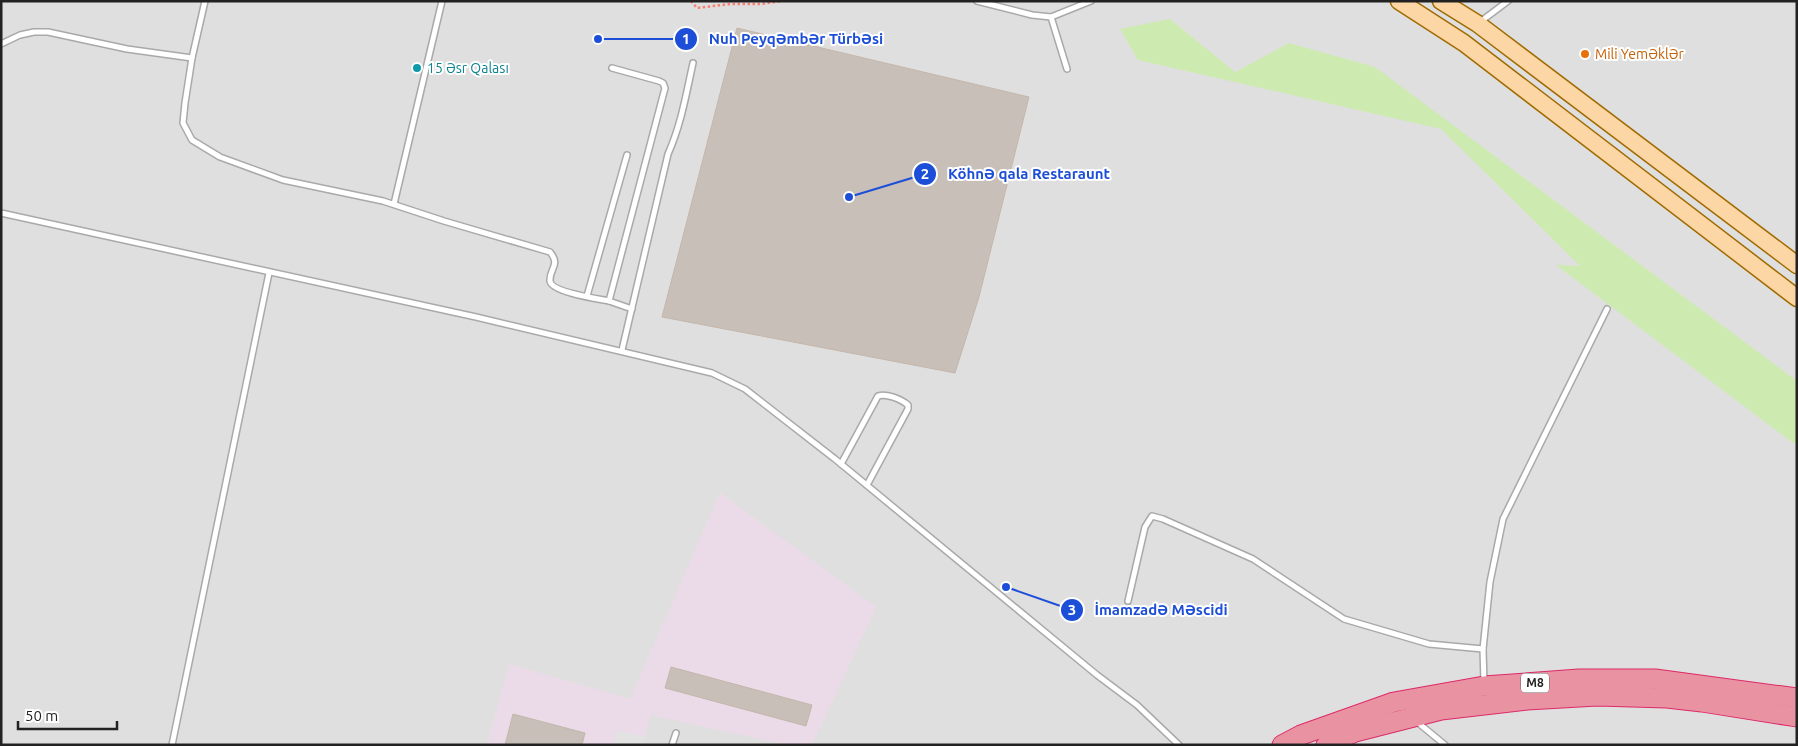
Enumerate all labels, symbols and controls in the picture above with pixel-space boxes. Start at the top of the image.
callout: Nuh Peyqəmbər Türbəsi [673,24,893,54]
text: 1 [682,30,690,47]
text: Nuh Peyqəmbər Türbəsi [709,30,883,47]
place label: Mili Yeməklər [1595,46,1684,62]
marker: Mili Yeməklər [1579,48,1591,60]
place label: 15 əsr Qalası [427,60,509,76]
marker: 15 əsr Qalası [411,62,423,74]
callout: Köhnə qala Restaraunt [913,159,1120,189]
text: 2 [921,165,929,182]
text: Köhnə qala Restaraunt [948,165,1110,182]
callout: İmamzadə Məscidi [1059,595,1237,625]
text: 3 [1068,601,1076,618]
text: İmamzadə Məscidi [1094,601,1228,618]
road number: M8 [1521,674,1549,692]
scale bar [18,698,116,730]
text: 50 m [25,707,58,724]

